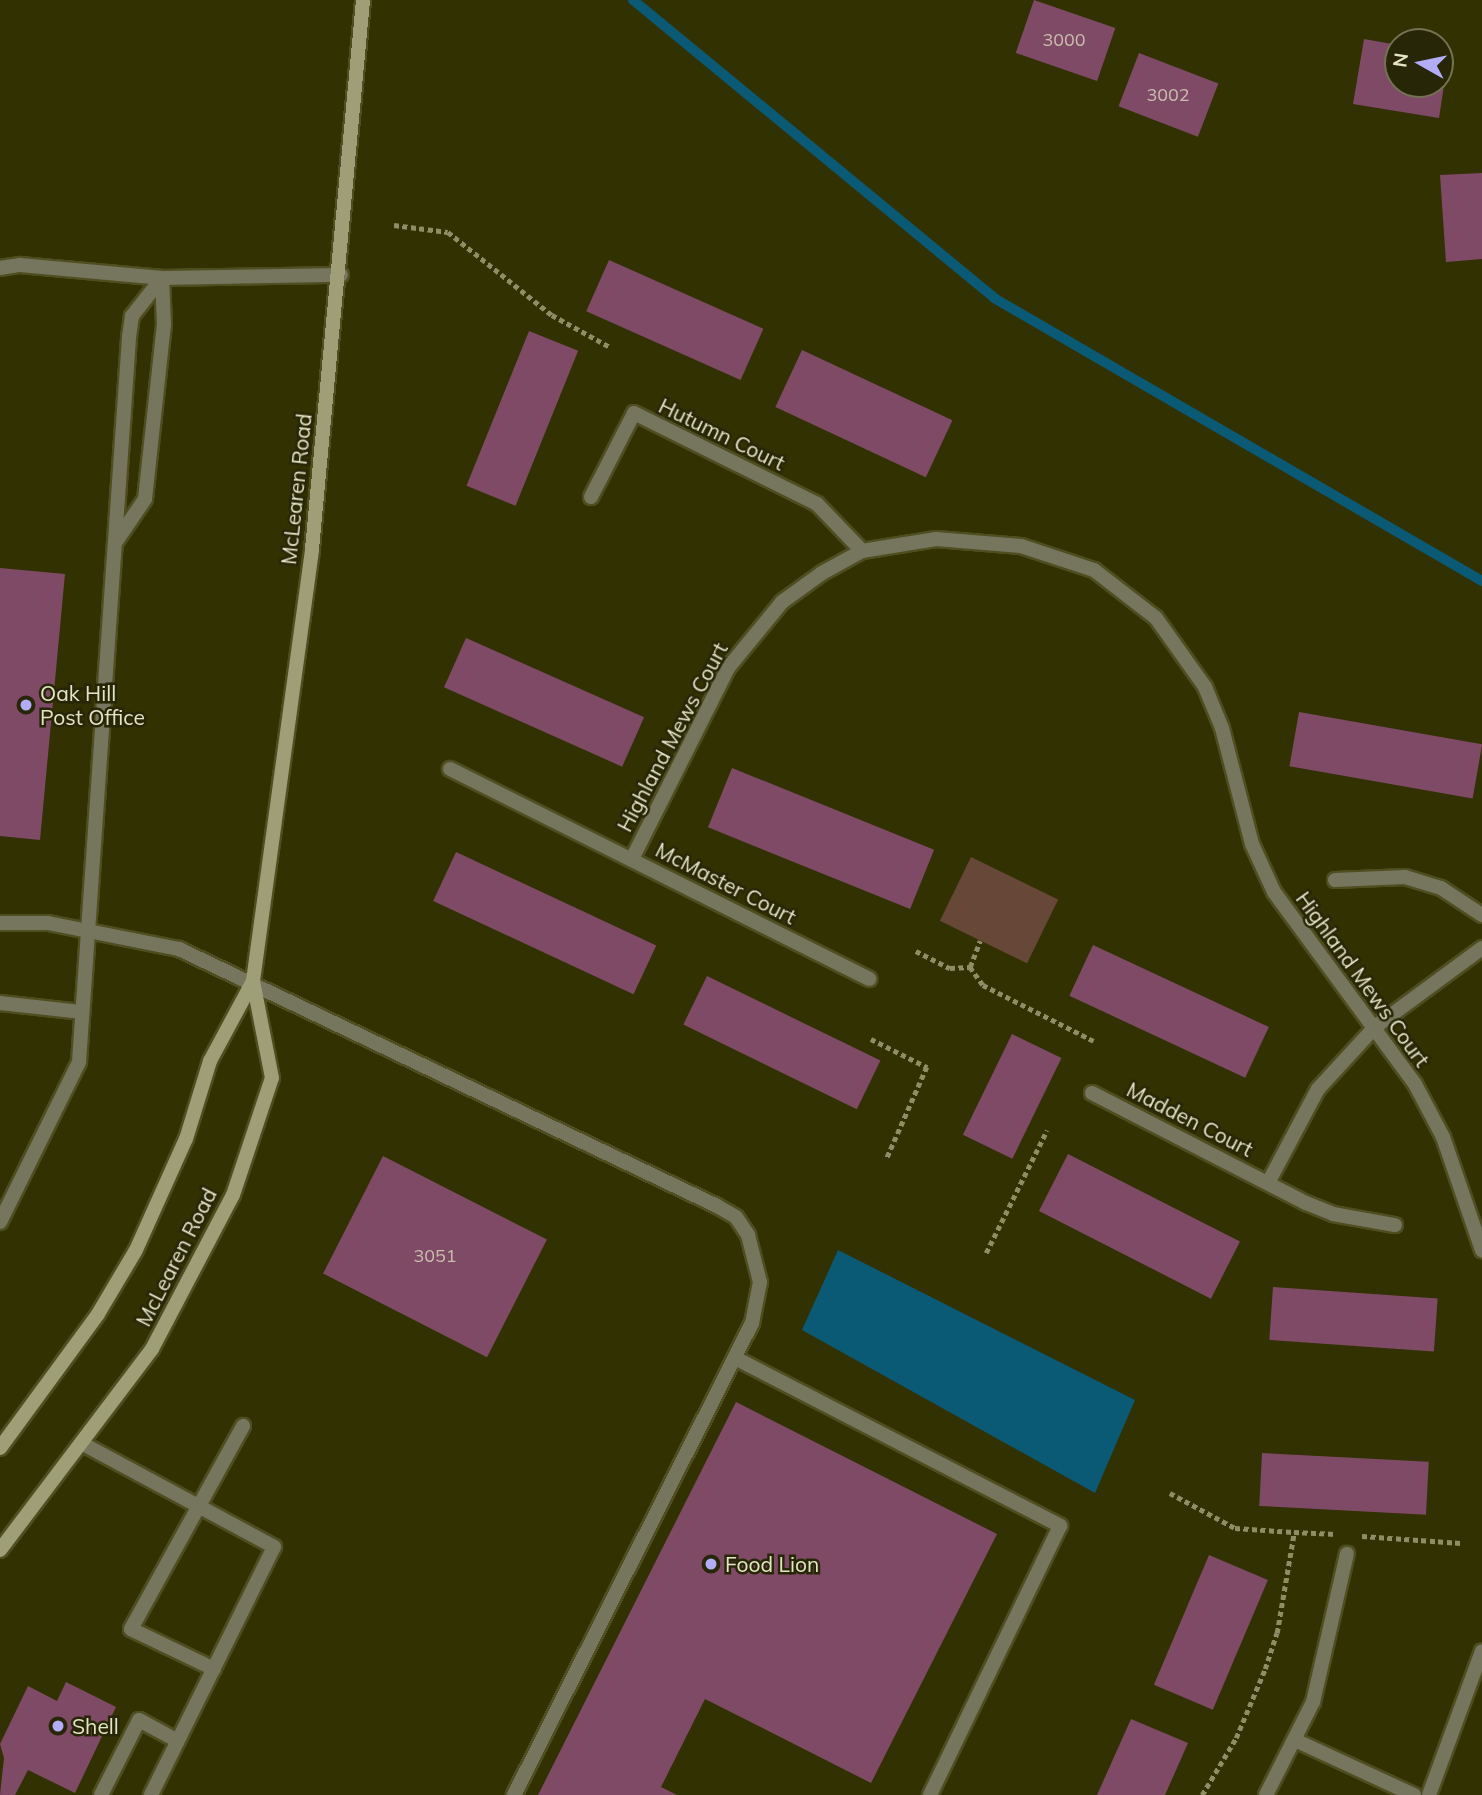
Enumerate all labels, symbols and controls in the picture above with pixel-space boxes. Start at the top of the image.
north arrow [1384,28,1454,98]
house number: 3000 [1042,29,1086,51]
text: N [1387,51,1413,69]
house number: 3002 [1146,84,1190,106]
street label: Hutumn Court [655,393,789,475]
street label: McLearen Road [276,412,316,566]
street label: Highland Mews Court [611,638,733,836]
place label: Oak Hill Post Office [40,680,145,730]
marker: Oak Hill Post Office [18,697,34,713]
street label: McMaster Court [652,837,800,929]
street label: Highland Mews Court [1291,886,1435,1072]
street label: Madden Court [1123,1076,1257,1162]
street label: McLearen Road [130,1184,222,1330]
house number: 3051 [413,1245,457,1267]
place label: Food Lion [725,1551,819,1577]
marker: Food Lion [703,1556,719,1572]
place label: Shell [72,1713,119,1739]
marker: Shell [50,1718,66,1734]

